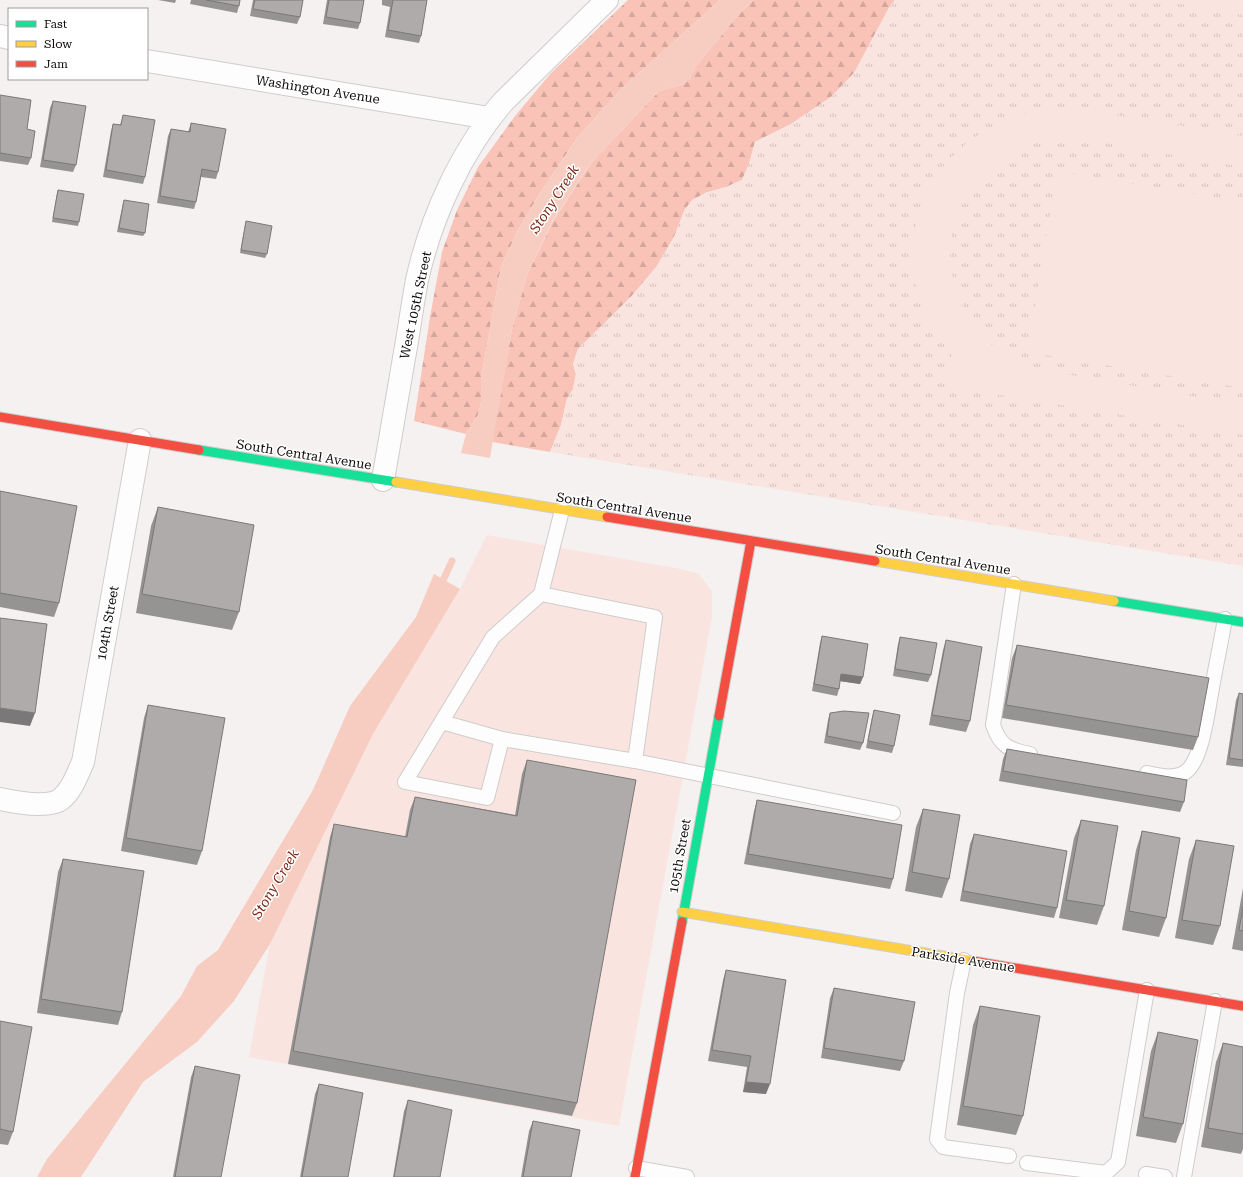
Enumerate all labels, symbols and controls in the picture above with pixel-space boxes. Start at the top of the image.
legend [8,8,148,80]
text: Fast [44,17,68,31]
text: Slow [44,37,72,51]
text: Jam [44,57,68,71]
street label: Washington Avenue [255,72,381,107]
water label: Stony Creek [525,162,582,237]
street label: West 105th Street [397,250,434,360]
street label: South Central Avenue [235,436,373,473]
street label: South Central Avenue [555,489,693,526]
street label: South Central Avenue [874,541,1012,578]
street label: 104th Street [94,584,121,662]
street label: 105th Street [666,817,693,895]
water label: Stony Creek [248,846,302,922]
street label: Parkside Avenue [910,944,1016,975]

